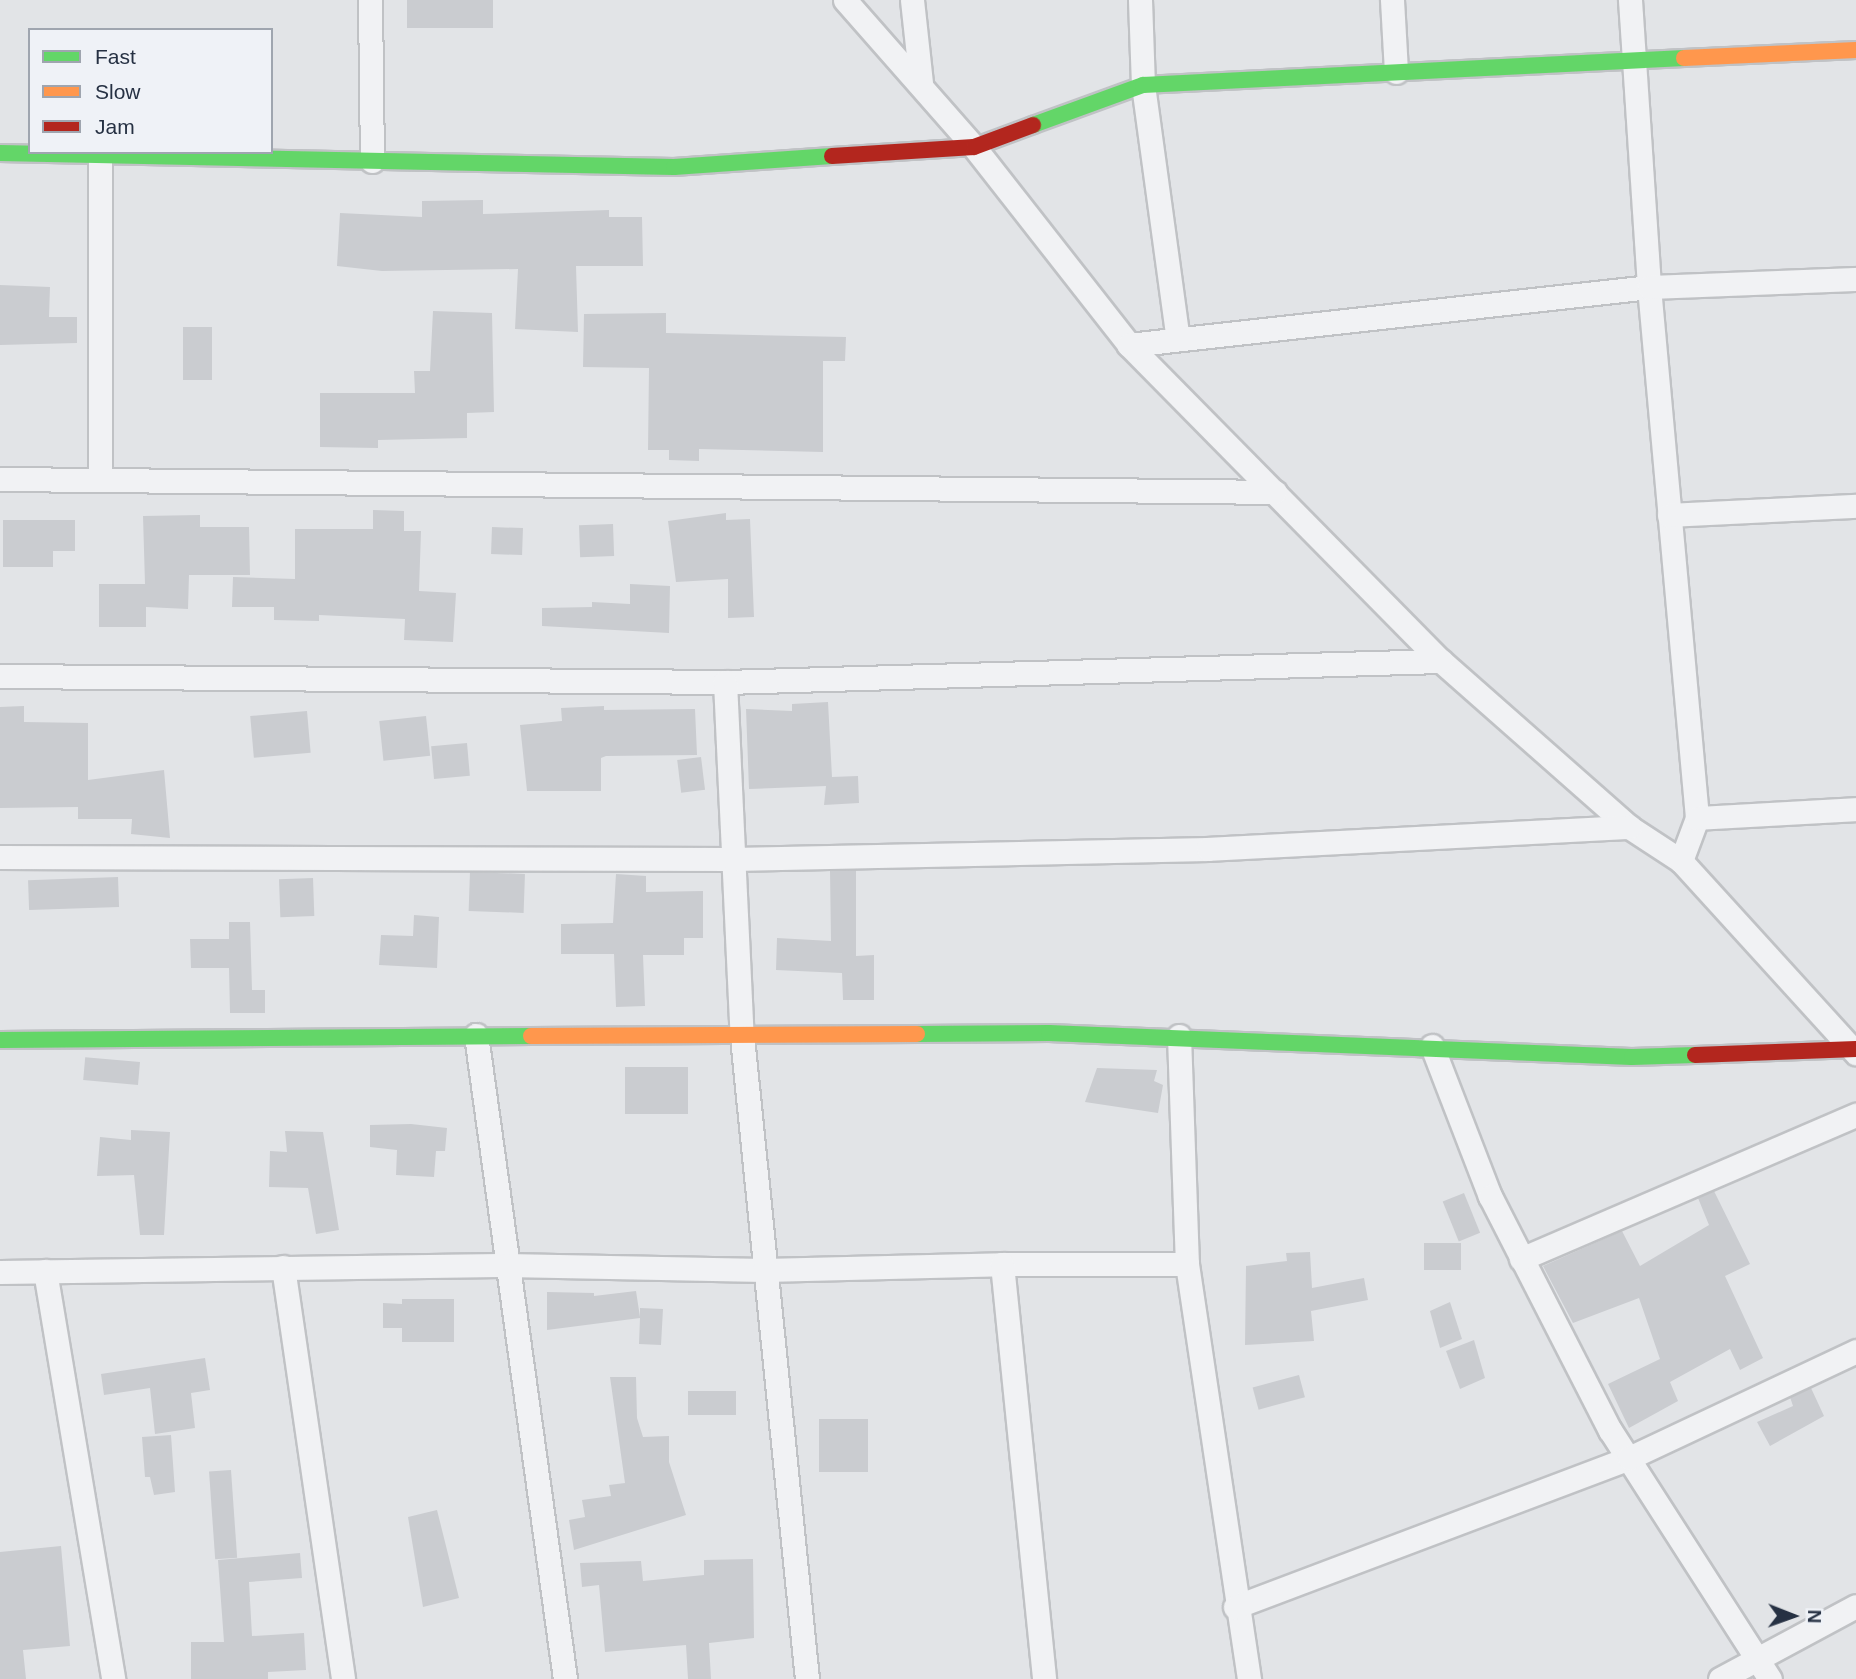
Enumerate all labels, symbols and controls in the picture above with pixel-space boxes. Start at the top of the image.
legend [28,28,273,154]
text: Fast [95,45,136,68]
text: Slow [95,80,141,103]
text: Jam [95,115,135,138]
north arrow [1758,1581,1828,1651]
text: N [1804,1609,1825,1623]

